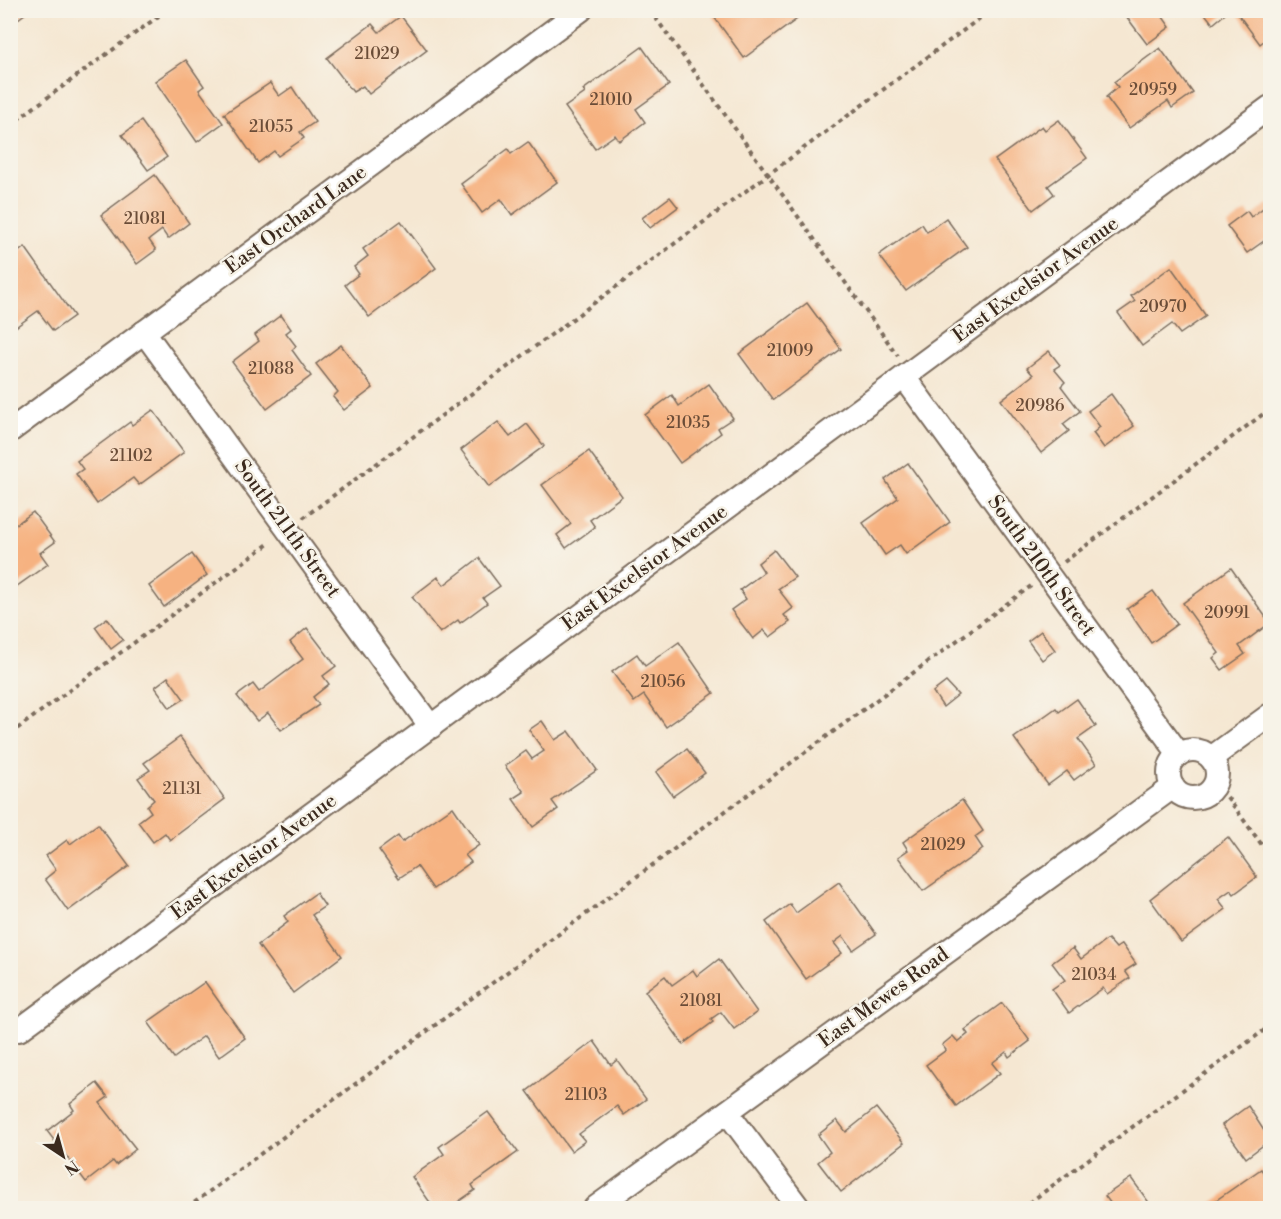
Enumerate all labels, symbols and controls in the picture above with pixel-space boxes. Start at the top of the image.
house number: 21029 [355,44,400,64]
house number: 20959 [1129,80,1177,100]
house number: 21010 [590,90,632,110]
house number: 21055 [249,117,293,137]
street label: East Orchard Lane [220,160,372,280]
house number: 21081 [124,209,166,229]
street label: East Excelsior Avenue [948,211,1124,349]
house number: 20970 [1139,297,1187,317]
house number: 21009 [767,341,814,361]
house number: 21088 [248,359,294,379]
house number: 20986 [1016,396,1065,416]
house number: 21035 [666,413,710,433]
house number: 21102 [110,446,152,466]
street label: South 211th Street [228,455,346,603]
street label: South 210th Street [981,491,1101,641]
street label: East Excelsior Avenue [557,499,733,637]
house number: 20991 [1204,603,1250,623]
house number: 21056 [641,672,686,692]
house number: 21131 [163,779,202,799]
street label: East Excelsior Avenue [166,788,342,926]
house number: 21029 [921,835,966,855]
street label: East Mewes Road [814,942,954,1054]
house number: 21034 [1072,965,1117,985]
house number: 21081 [680,991,722,1011]
house number: 21103 [565,1085,607,1105]
north arrow [33,1126,93,1186]
text: N [60,1156,82,1179]

